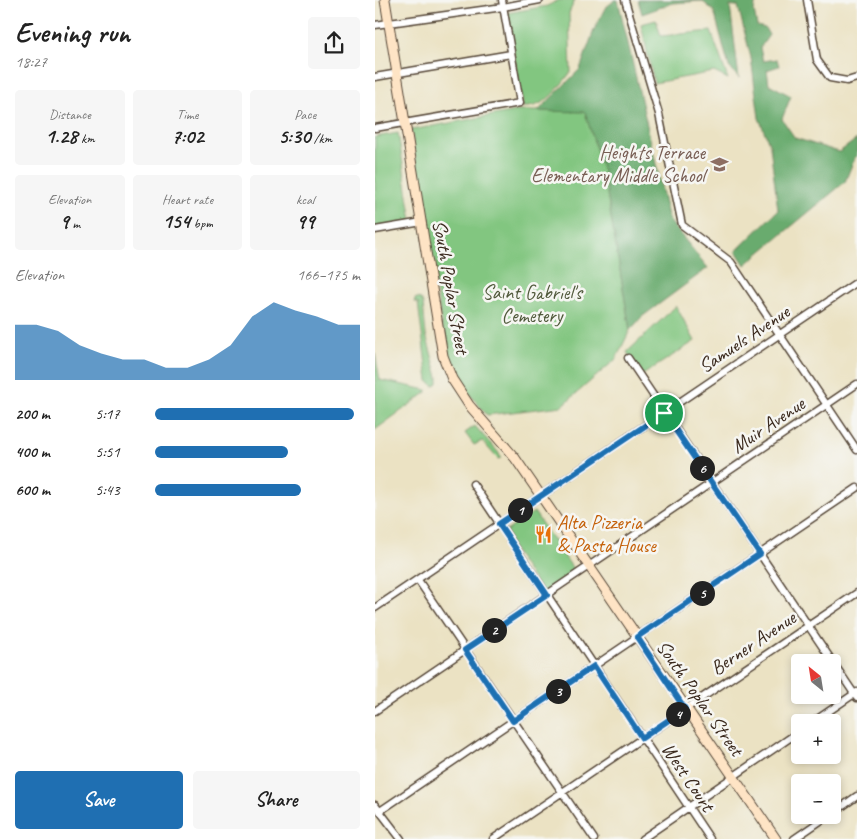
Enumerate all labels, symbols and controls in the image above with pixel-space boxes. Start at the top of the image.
text: Evening run [15,15,130,50]
button: share [308,17,360,69]
text: 18:27 [15,52,47,72]
text: Distance [49,106,91,123]
text: Time [177,106,198,123]
text: Pace [294,106,316,123]
text: 1.28 [45,123,78,149]
text: 7:02 [171,123,204,149]
text: 5:30 [278,123,310,149]
text: km [78,130,95,147]
text: /km [310,130,332,147]
place label: Heights Terrace Elementary Middle School [531,140,709,188]
school or university icon: Heights Terrace Elementary Middle School [709,154,729,174]
text: Elevation [48,191,91,208]
text: Heart rate [162,191,213,208]
text: kcal [296,191,314,208]
text: 9 [60,208,69,234]
text: 154 [162,208,190,234]
text: 99 [296,208,314,234]
text: m [69,215,80,232]
text: bpm [190,215,213,232]
street label: South Poplar Street [427,218,475,358]
text: Elevation [15,265,64,285]
text: 166–175 m [297,265,360,285]
park label: Saint Gabriel's Cemetery [482,280,584,328]
street label: Samuels Avenue [694,299,795,379]
street label: Muir Avenue [726,390,811,459]
pin [643,392,685,434]
icon: arrive [650,399,678,427]
text: 200 m [15,404,50,424]
text: 5:17 [95,404,120,424]
text: 400 m [15,442,50,462]
text: 5:51 [95,442,120,462]
pin: 6 [689,456,715,480]
text: 6 [699,460,706,477]
text: 600 m [15,480,50,500]
text: 5:43 [95,480,120,500]
pin: 1 [507,498,533,522]
text: 1 [517,502,524,519]
place label: Alta Pizzeria & Pasta House [557,510,657,558]
restaurant icon: Alta Pizzeria & Pasta House [533,524,553,544]
pin: 5 [689,580,715,606]
text: 5 [699,585,706,602]
street label: Berner Avenue [706,605,802,681]
pin: 2 [481,618,507,642]
text: 2 [491,622,498,639]
street label: South Poplar Street [651,635,750,763]
north arrow [791,654,841,704]
map controls [791,654,841,824]
pin: 3 [545,678,571,704]
text: 3 [555,683,562,700]
pin: 4 [665,702,691,726]
text: 4 [675,706,682,723]
button: + [791,714,841,764]
street label: West Court [656,738,721,818]
button: Save [15,771,183,829]
button: Share [193,771,360,829]
button: − [791,774,841,824]

